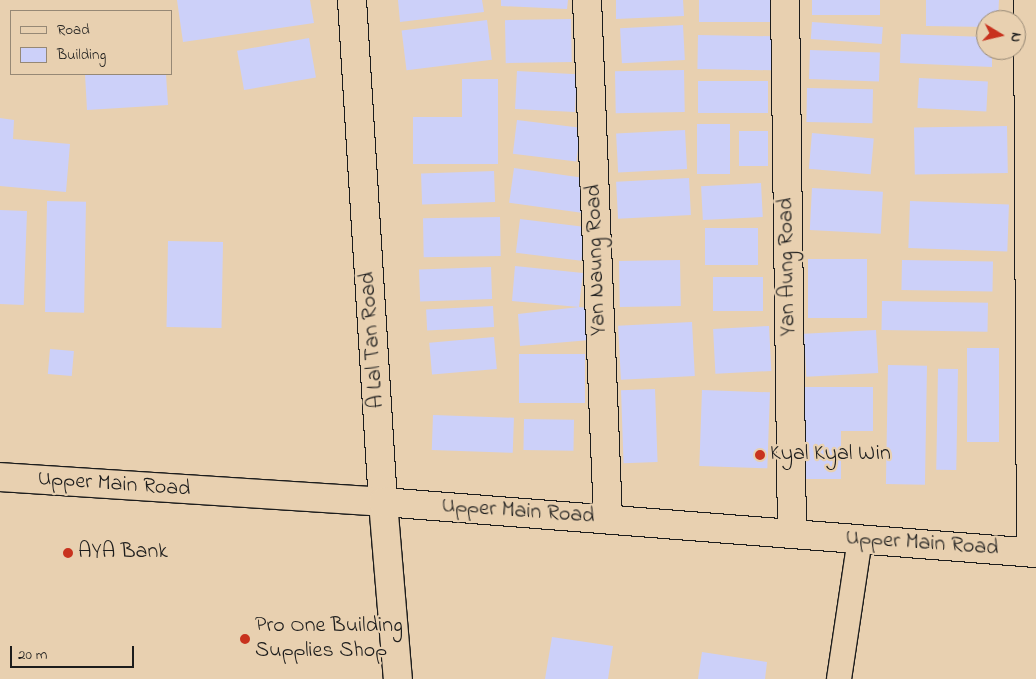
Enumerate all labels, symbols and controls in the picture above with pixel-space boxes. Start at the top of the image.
legend [10,10,172,75]
north arrow [976,10,1026,60]
text: Road [57,19,90,41]
text: N [1004,31,1026,44]
text: Building [57,44,106,66]
street label: Yan Naung Road [581,184,613,336]
street label: Yan Aung Road [774,198,802,336]
street label: A Lal Tan Road [355,271,391,409]
place label: Kyal Kyal Win [770,442,891,468]
marker: Kyal Kyal Win [754,449,766,461]
street label: Upper Main Road [37,466,191,504]
street label: Upper Main Road [441,493,595,531]
street label: Upper Main Road [845,525,999,563]
place label: AYA Bank [78,540,168,566]
marker: AYA Bank [62,547,74,559]
place label: Pro One Building Supplies Shop [255,613,403,664]
marker: Pro One Building Supplies Shop [239,633,251,645]
scale bar [12,636,136,668]
text: 20 m [18,644,47,666]

